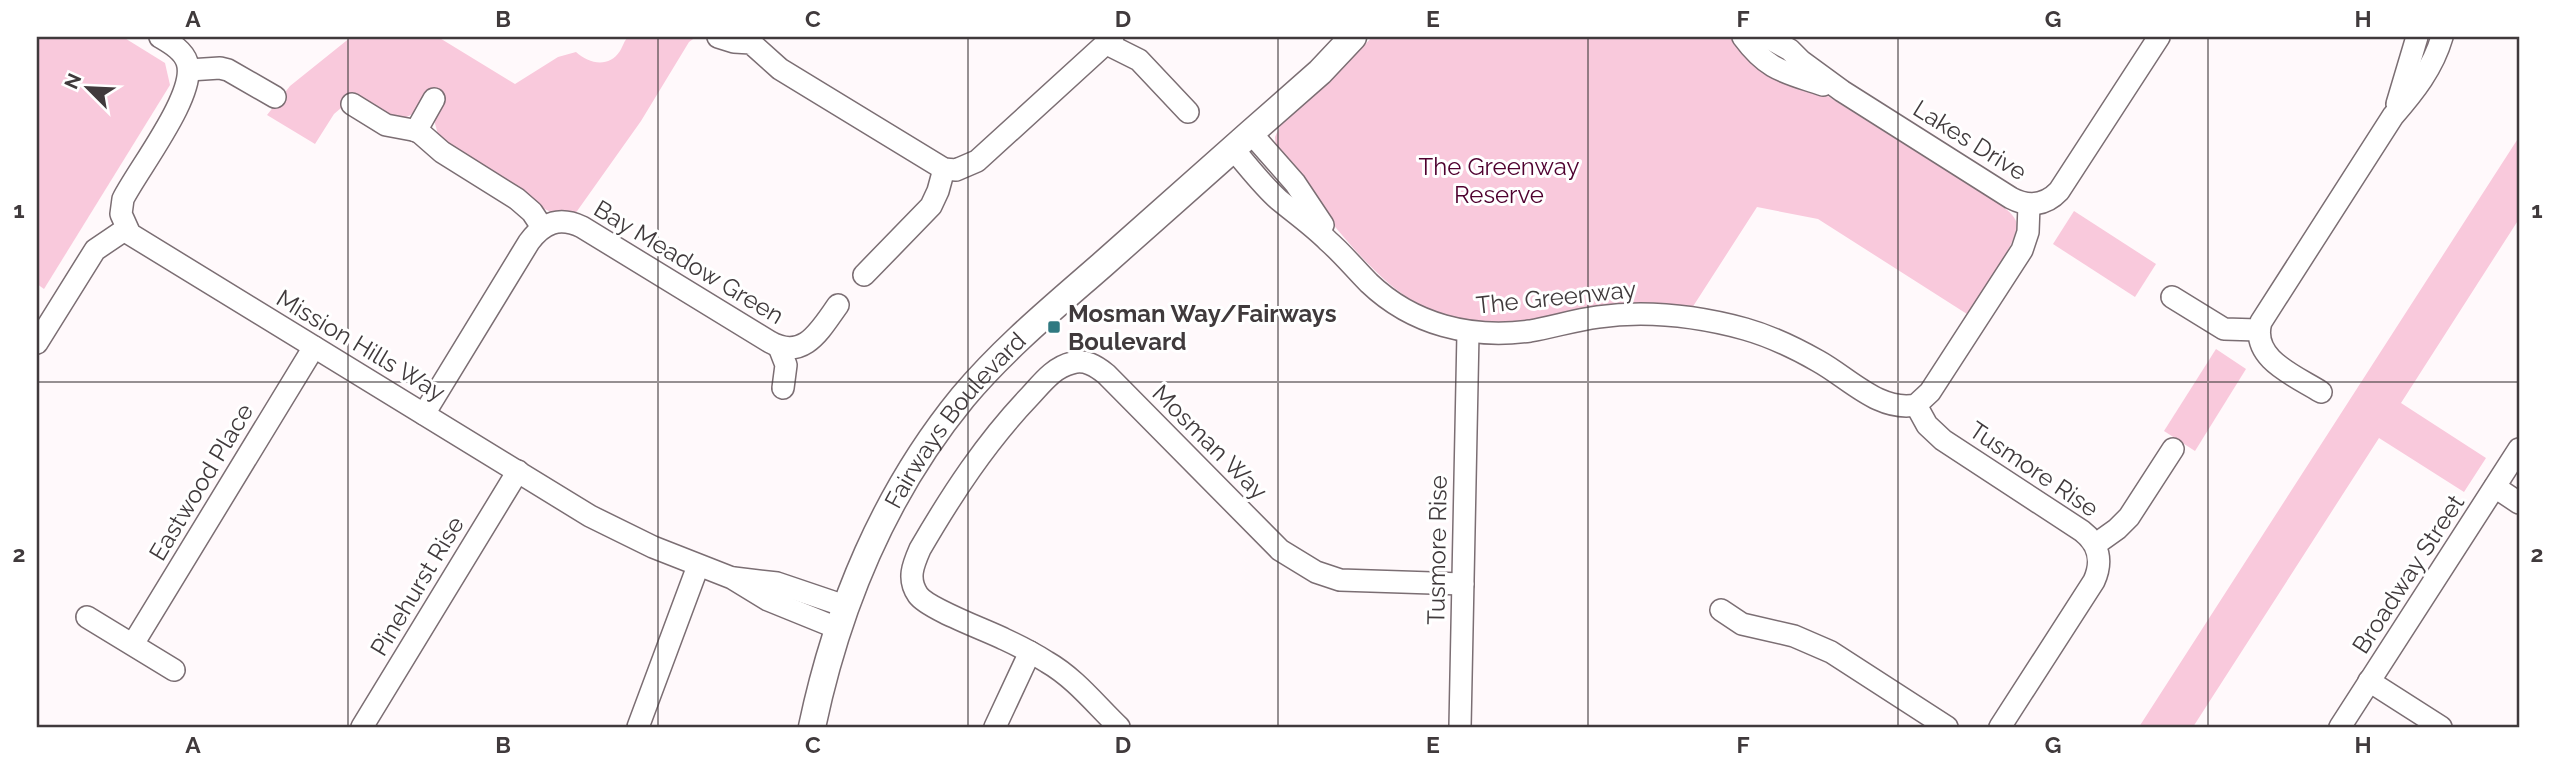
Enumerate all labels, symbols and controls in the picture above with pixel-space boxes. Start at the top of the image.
text: A [185,5,201,32]
text: B [495,5,511,32]
text: C [805,5,821,32]
text: D [1115,5,1131,32]
text: E [1426,5,1440,32]
text: F [1736,5,1750,32]
text: G [2045,5,2061,32]
text: H [2354,5,2372,32]
north arrow [52,52,122,122]
text: N [59,70,85,92]
street label: Lakes Drive [1908,94,2032,186]
park label: The Greenway Reserve [1419,152,1579,209]
street label: Bay Meadow Green [589,194,789,330]
text: 1 [13,196,25,223]
text: 1 [2531,196,2543,223]
street label: The Greenway [1474,274,1638,320]
street label: Mission Hills Way [271,283,451,407]
place label: Mosman Way/Fairways Boulevard [1068,299,1337,356]
marker: Mosman Way/Fairways Boulevard [1046,319,1062,335]
street label: Fairways Boulevard [878,326,1031,513]
street label: Mosman Way [1146,378,1274,506]
street label: Eastwood Place [143,398,259,566]
street label: Tusmore Rise [1964,415,2104,523]
street label: Tusmore Rise [1421,475,1453,625]
street label: Broadway Street [2346,489,2470,659]
street label: Pinehurst Rise [364,511,470,661]
text: 2 [13,540,25,567]
text: 2 [2531,540,2543,567]
text: A [185,731,201,758]
text: B [495,731,511,758]
text: C [805,731,821,758]
text: D [1115,731,1131,758]
text: E [1426,731,1440,758]
text: F [1736,731,1750,758]
text: G [2045,731,2061,758]
text: H [2354,731,2372,758]

